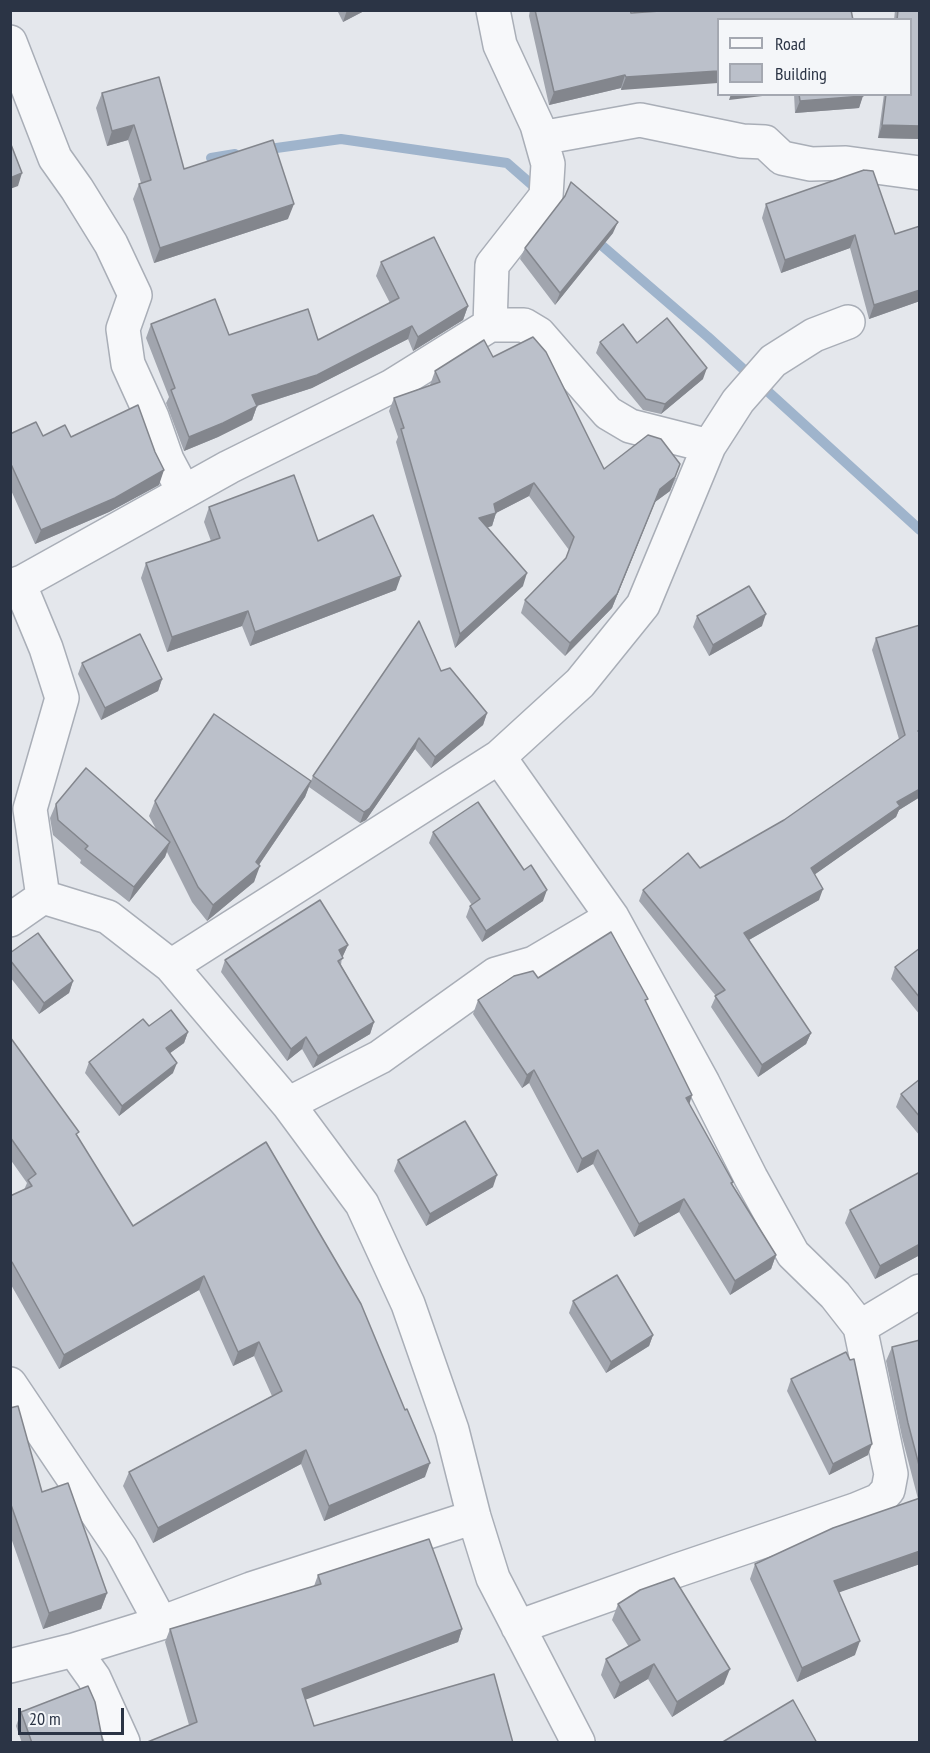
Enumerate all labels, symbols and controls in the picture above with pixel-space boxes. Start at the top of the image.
legend [717,18,912,96]
text: Road [775,32,806,55]
text: Building [775,62,827,85]
scale bar [21,1696,128,1734]
text: 20 m [29,1707,61,1730]

